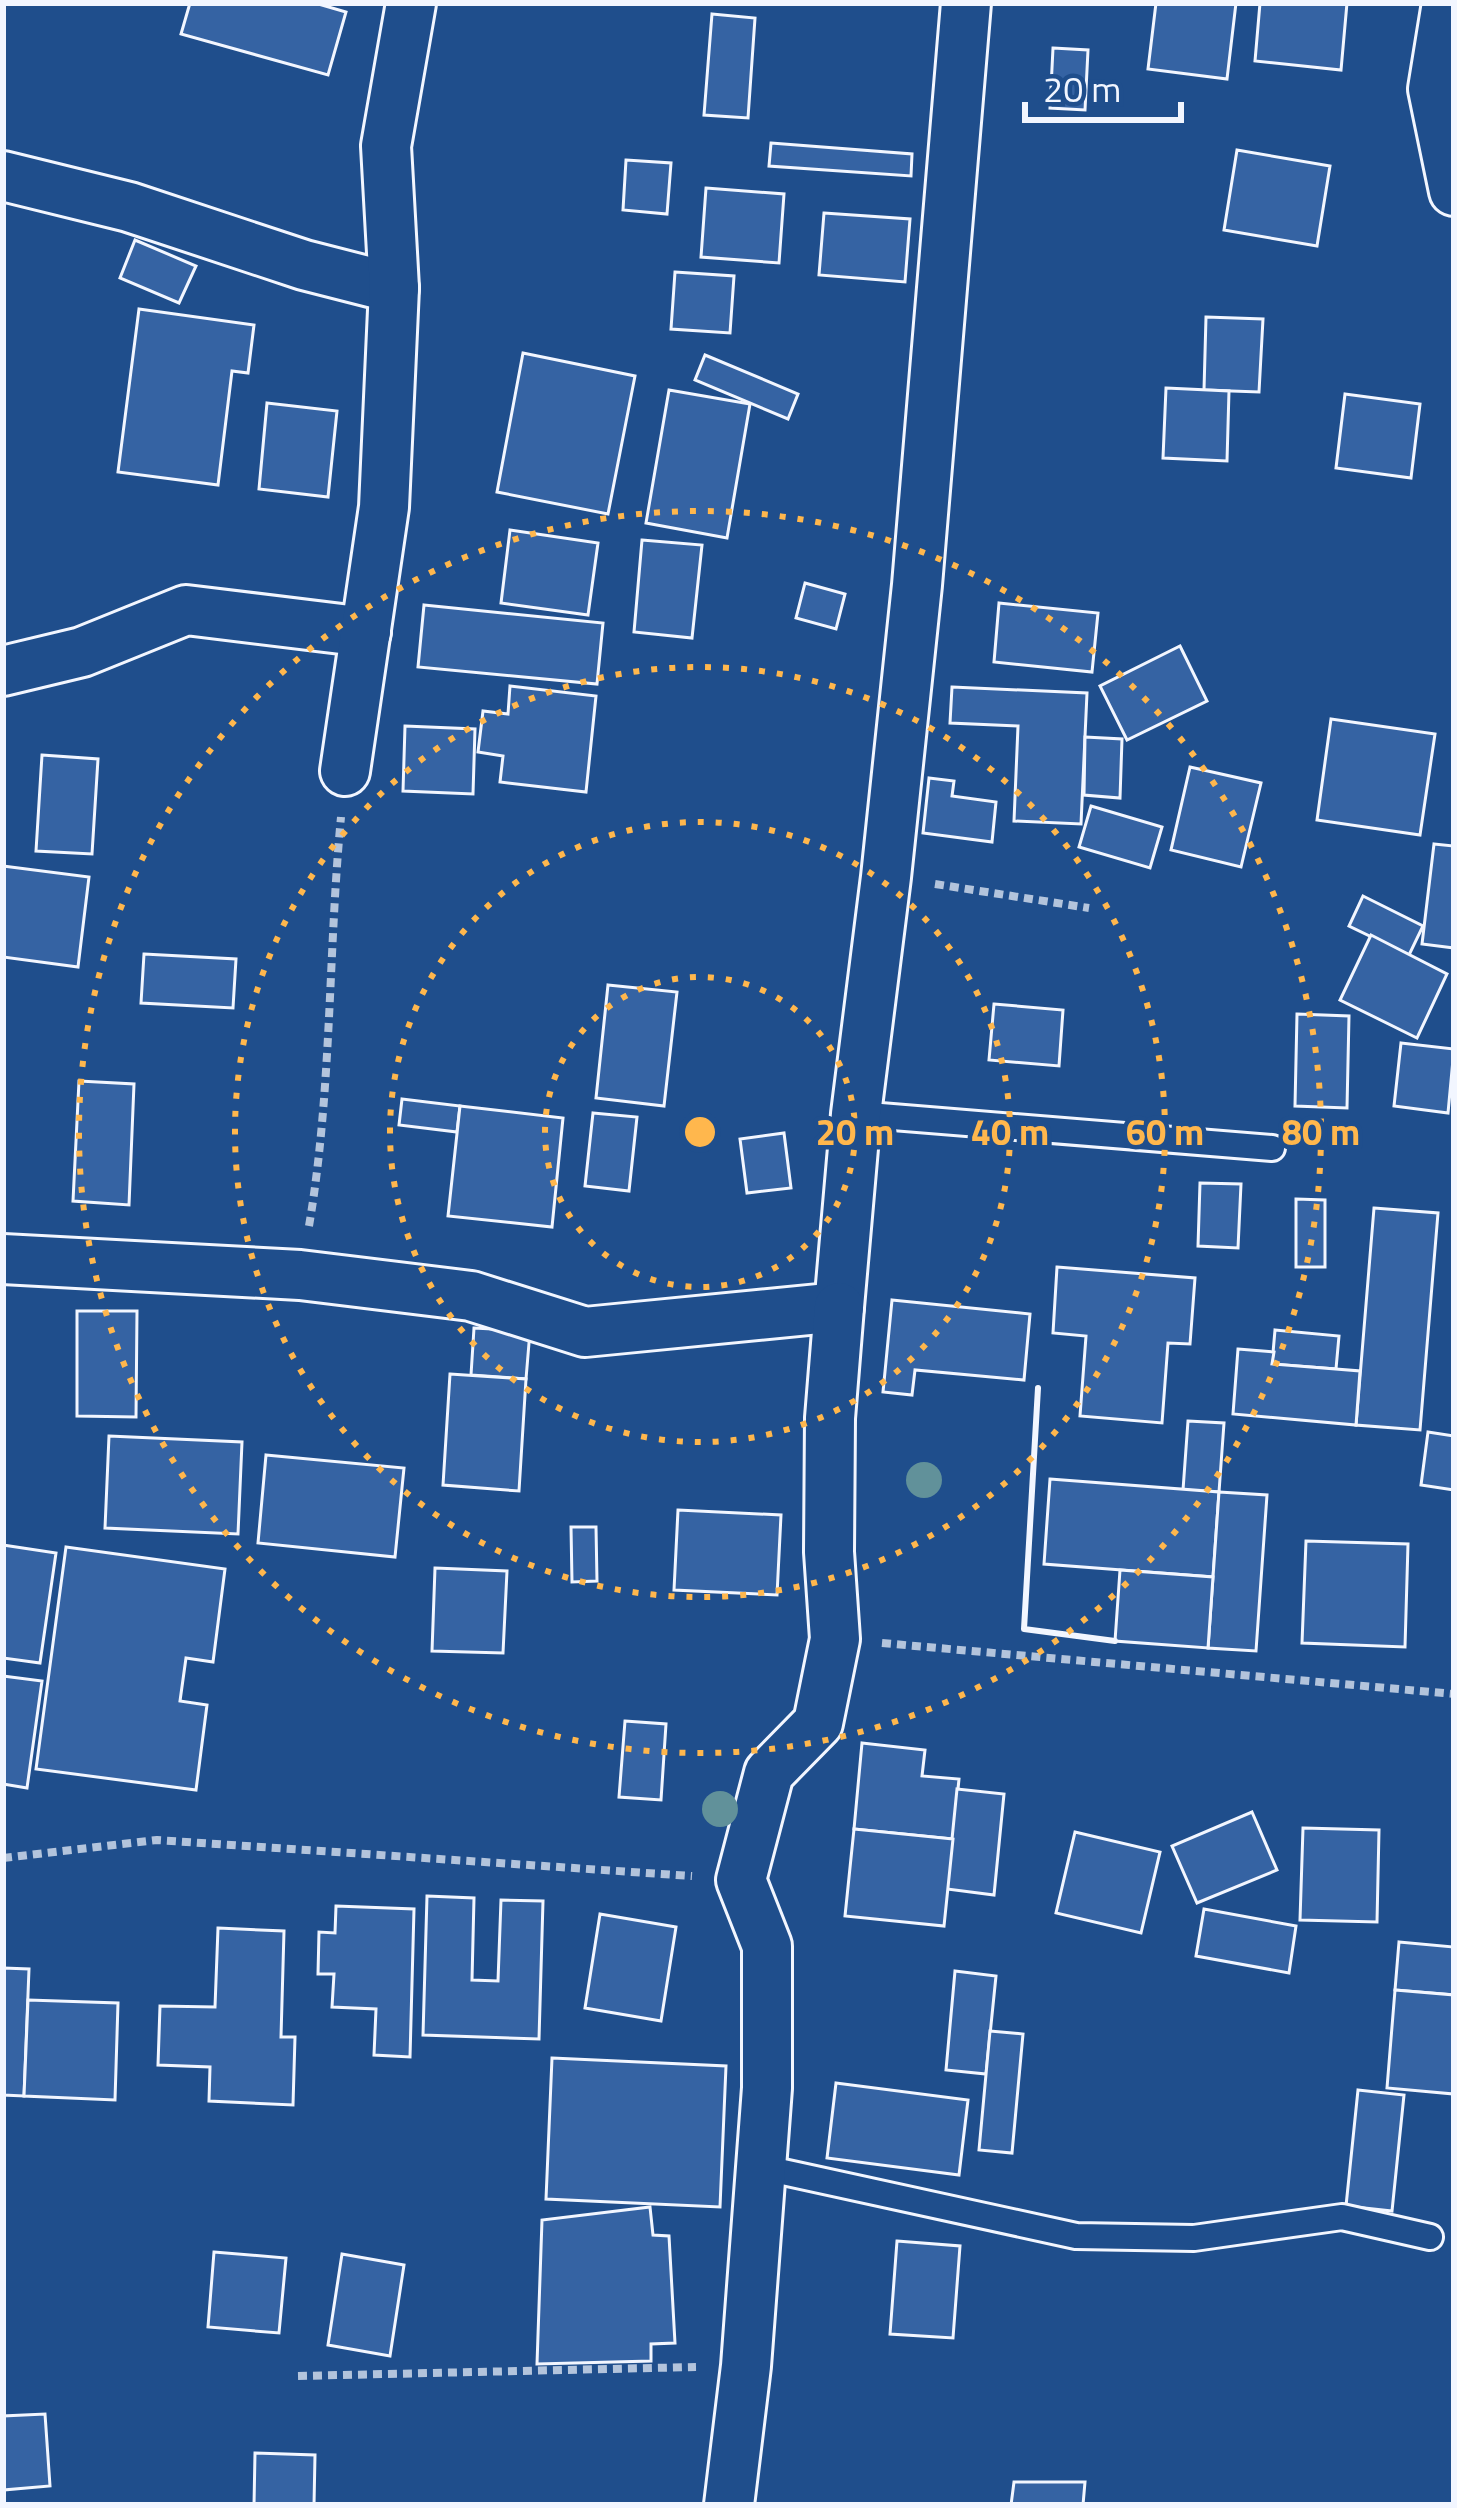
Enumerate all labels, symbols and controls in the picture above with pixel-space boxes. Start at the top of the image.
scale bar [1025,48,1181,122]
text: 20 m [1043,61,1121,116]
text: 20 m [816,1104,894,1159]
text: 40 m [971,1104,1049,1159]
text: 60 m [1126,1104,1204,1159]
text: 80 m [1282,1104,1360,1159]
centre of rings [679,1111,721,1153]

